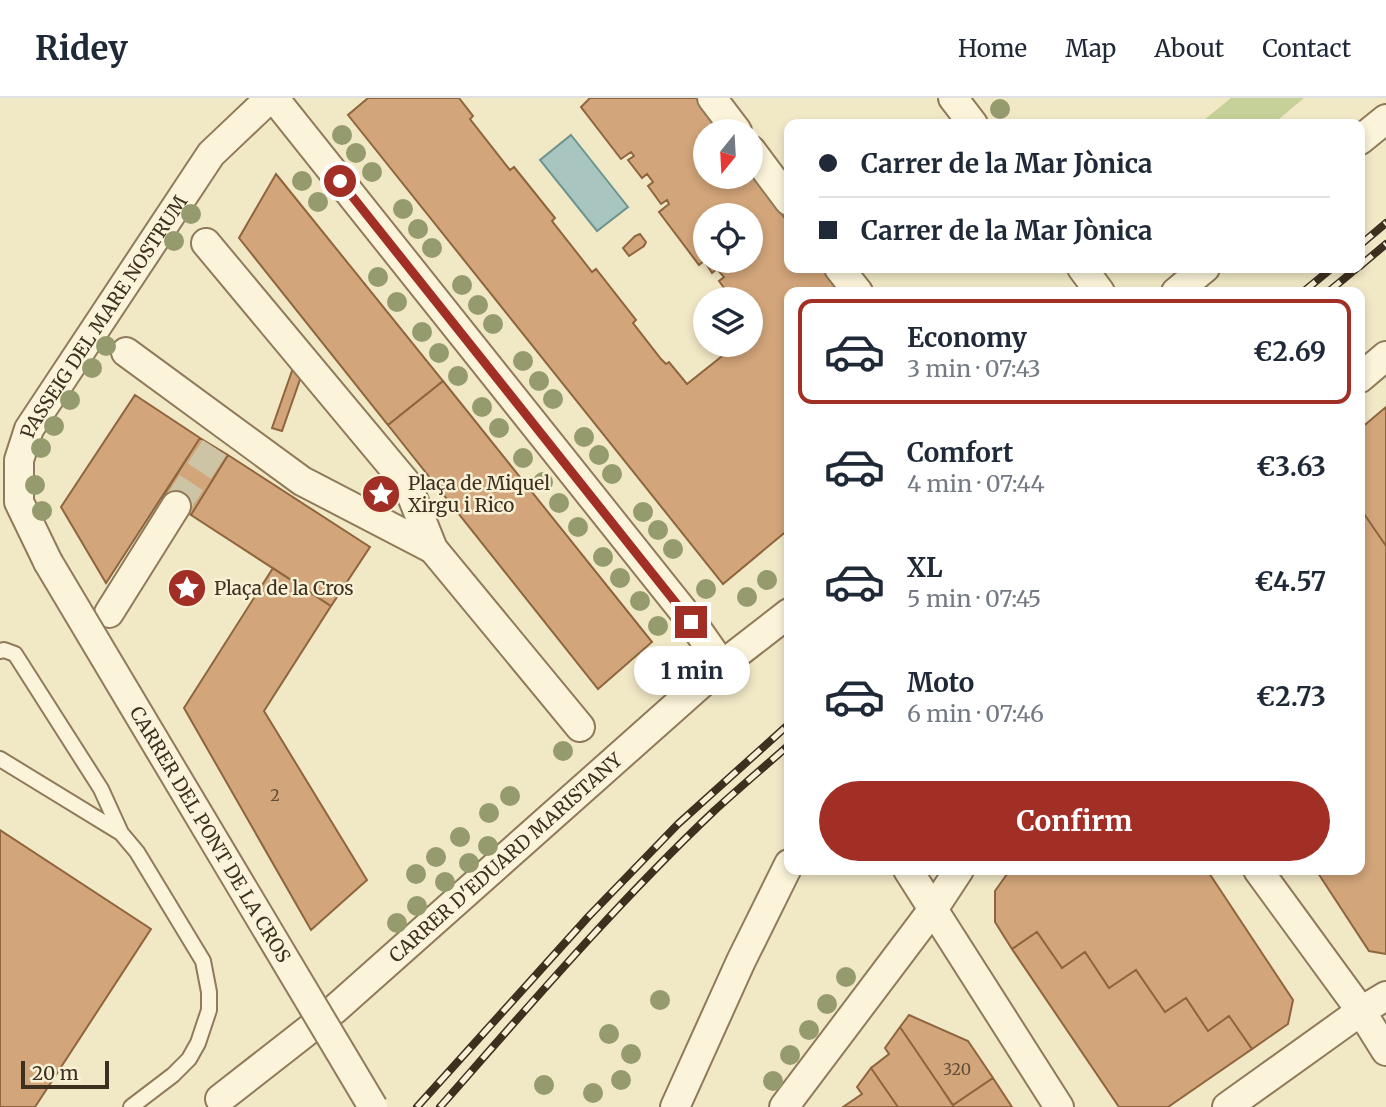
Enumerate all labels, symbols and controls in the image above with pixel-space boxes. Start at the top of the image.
text: Ridey [35,28,128,69]
text: Home [958,33,1027,64]
text: Map [1065,33,1116,64]
text: About [1154,33,1224,64]
text: Contact [1262,33,1351,64]
north arrow [693,119,763,189]
map controls [693,119,763,357]
text: Carrer de la Mar Jònica [861,147,1153,180]
route start [324,165,356,197]
street label: PASSEIG DEL MARE NOSTRUM [15,190,193,441]
button: locate [693,203,763,273]
text: Carrer de la Mar Jònica [861,214,1153,247]
button: layers [693,287,763,357]
icon: car [823,320,886,383]
text: Economy [907,321,1027,354]
text: €2.69 [1253,335,1326,368]
text: 3 min · 07:43 [907,354,1041,383]
icon: car [823,435,886,498]
text: Comfort [907,436,1013,469]
text: €3.63 [1256,450,1326,483]
text: 4 min · 07:44 [907,469,1045,498]
place label: Plaça de Miquel Xirgu i Rico [408,471,550,517]
place icon: Plaça de Miquel Xirgu i Rico [360,473,402,515]
icon: car [823,550,886,613]
text: XL [907,551,943,584]
text: €4.57 [1254,565,1326,598]
place icon: Plaça de la Cros [166,567,208,609]
place label: Plaça de la Cros [214,576,354,600]
text: 5 min · 07:45 [907,584,1041,613]
route end [675,606,707,638]
callout: 1 min [633,646,749,696]
text: 1 min [661,656,723,685]
icon: car [823,665,886,728]
text: Moto [907,666,974,699]
text: €2.73 [1256,680,1326,713]
text: 6 min · 07:46 [907,699,1044,728]
street label: CARRER DEL PONT DE LA CROS [125,702,296,967]
street label: CARRER D'EDUARD MARISTANY [384,747,628,968]
button: Confirm [819,781,1330,861]
house number: 2 [270,785,280,805]
scale bar [21,1058,108,1090]
house number: 320 [943,1059,971,1079]
text: 20 m [32,1061,79,1085]

